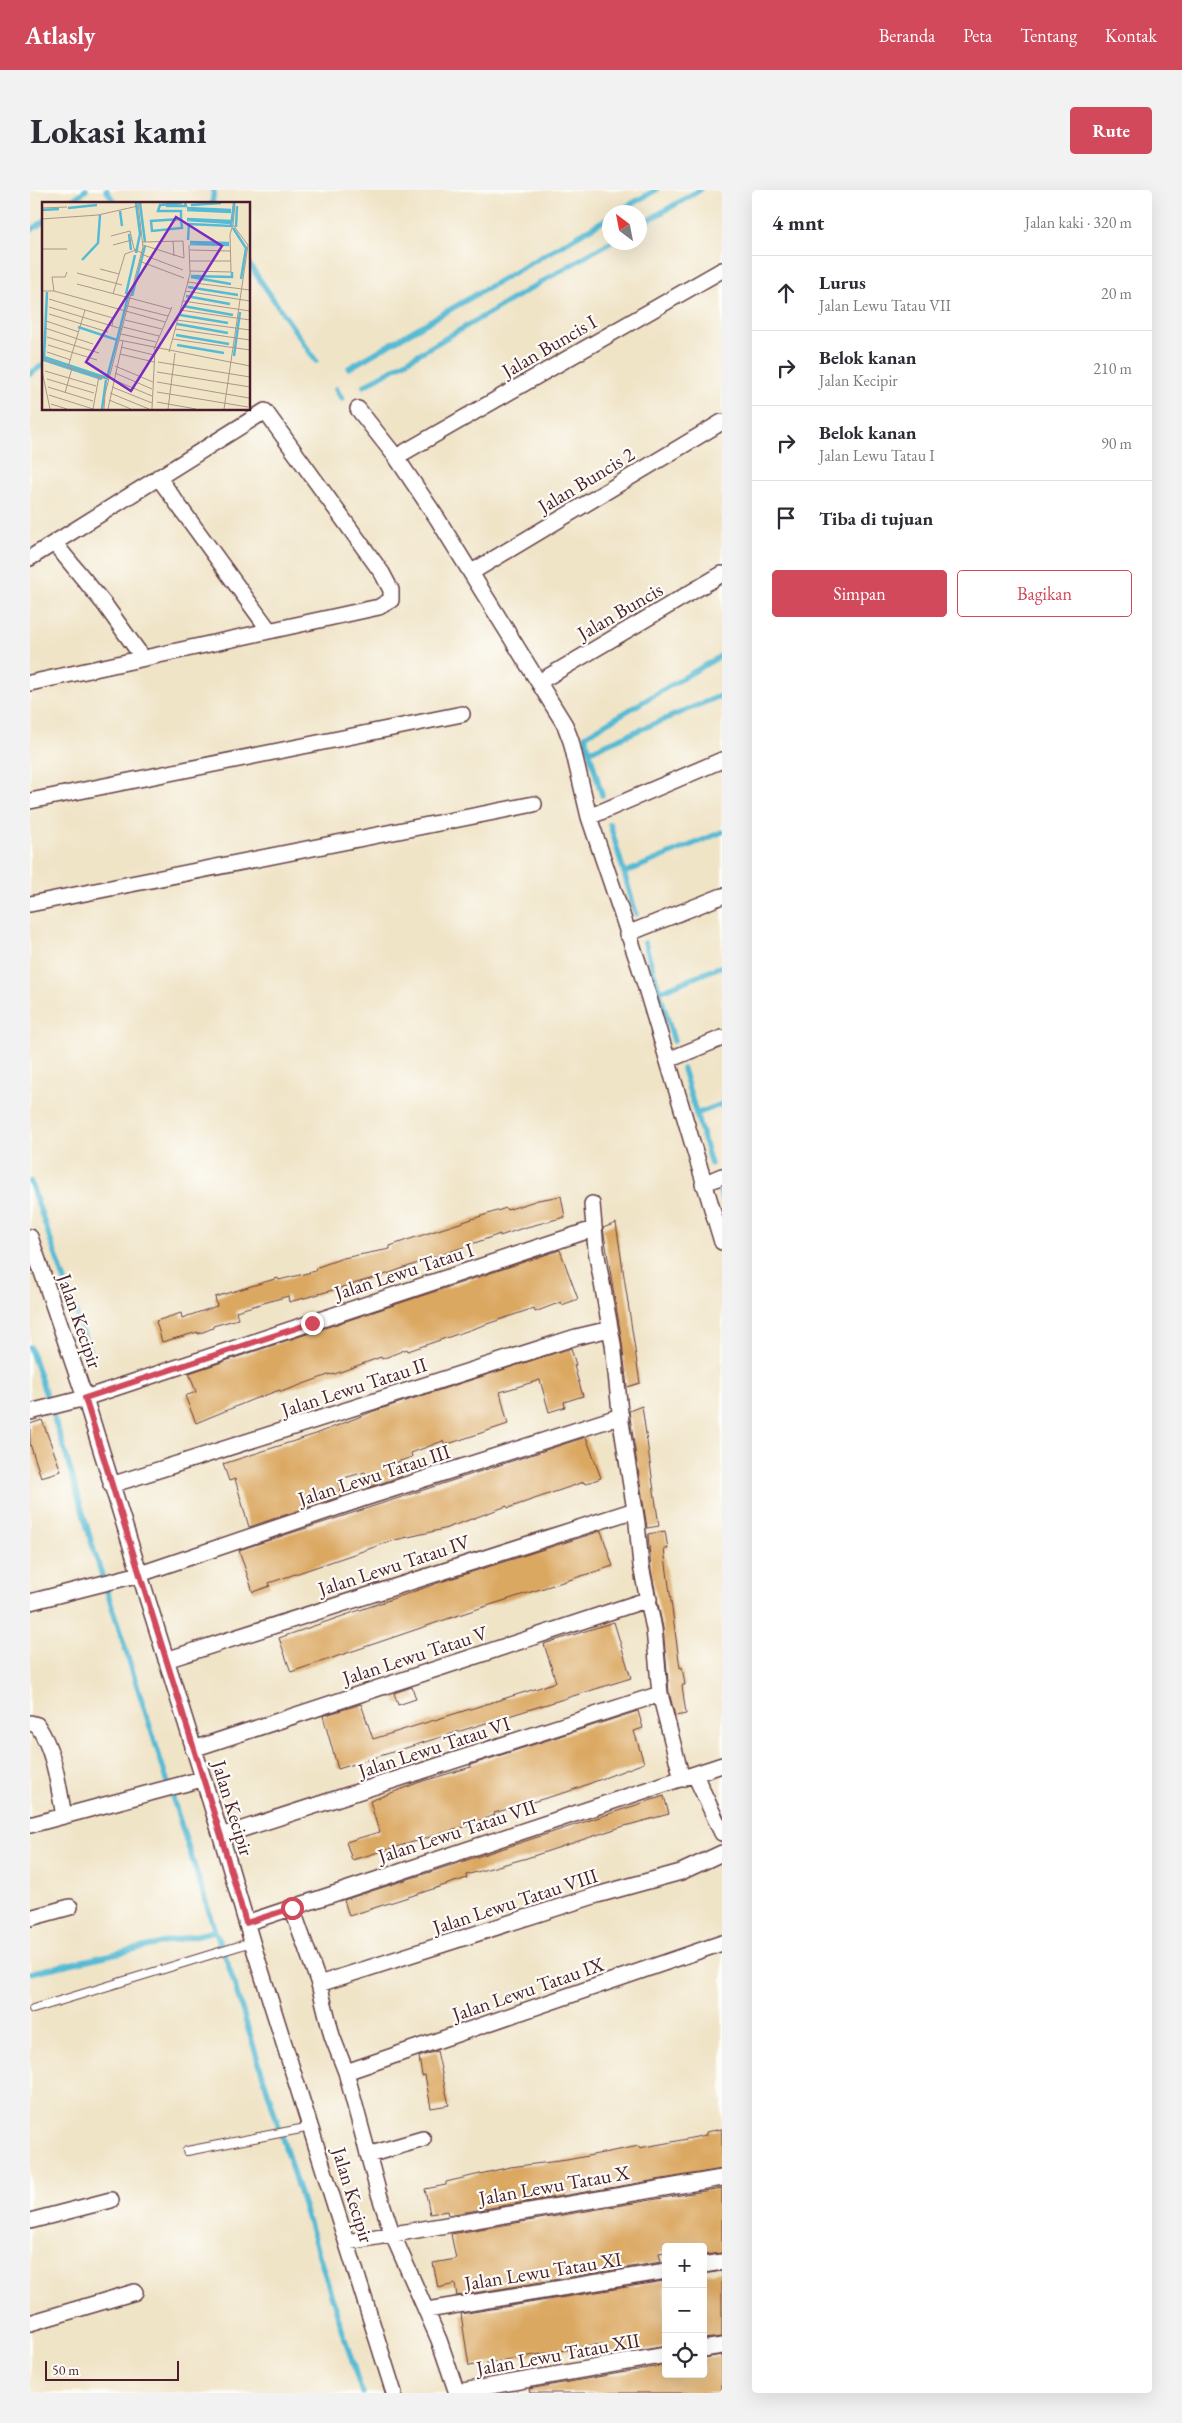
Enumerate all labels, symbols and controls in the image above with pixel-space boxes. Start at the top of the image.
text: Atlasly [25,20,95,51]
text: Beranda [879,24,935,47]
text: Peta [963,24,992,47]
text: Tentang [1020,24,1077,47]
text: Kontak [1105,24,1157,47]
button: Rute [1070,107,1152,154]
text: Lokasi kami [30,108,207,153]
inset map [42,202,250,410]
north arrow [602,205,647,250]
text: 4 mnt [772,209,824,236]
text: Jalan kaki · 320 m [1025,212,1132,233]
text: Lurus [819,270,866,295]
icon: ahead [772,279,800,307]
text: 20 m [1101,283,1132,304]
text: Jalan Lewu Tatau VII [819,295,951,316]
street label: Jalan Buncis I [495,308,601,385]
text: Belok kanan [819,345,917,370]
icon: right [772,354,800,382]
text: 210 m [1093,358,1132,379]
text: Jalan Kecipir [819,370,898,391]
text: Belok kanan [819,420,917,445]
icon: right [772,429,800,457]
text: 90 m [1101,433,1132,454]
street label: Jalan Buncis 2 [531,441,639,520]
text: Jalan Lewu Tatau I [819,445,935,466]
icon: arrive [772,504,800,532]
text: Tiba di tujuan [819,506,933,531]
button: Simpan [772,570,947,617]
button: Bagikan [957,570,1132,617]
street label: Jalan Buncis [571,576,667,647]
street label: Jalan Lewu Tatau I [329,1236,477,1306]
street label: Jalan Kecipir [51,1268,108,1372]
route end [301,1312,324,1335]
street label: Jalan Lewu Tatau II [276,1351,430,1423]
street label: Jalan Lewu Tatau III [293,1438,453,1512]
street label: Jalan Lewu Tatau IV [313,1528,474,1602]
street label: Jalan Lewu Tatau V [337,1619,492,1691]
street label: Jalan Lewu Tatau VI [353,1710,513,1784]
street label: Jalan Kecipir [206,1755,260,1859]
street label: Jalan Lewu Tatau VII [373,1793,540,1869]
street label: Jalan Lewu Tatau VIII [427,1862,601,1941]
route start [281,1897,304,1920]
street label: Jalan Lewu Tatau IX [447,1951,607,2028]
street label: Jalan Kecipir [326,2142,380,2246]
street label: Jalan Lewu Tatau X [475,2159,631,2211]
map controls [662,2243,707,2378]
button: + [662,2243,707,2288]
street label: Jalan Lewu Tatau XI [461,2246,624,2297]
button: − [662,2288,707,2333]
street label: Jalan Lewu Tatau XII [472,2327,642,2382]
button: locate [662,2333,707,2378]
scale bar [45,2358,179,2381]
text: 50 m [52,2361,79,2379]

